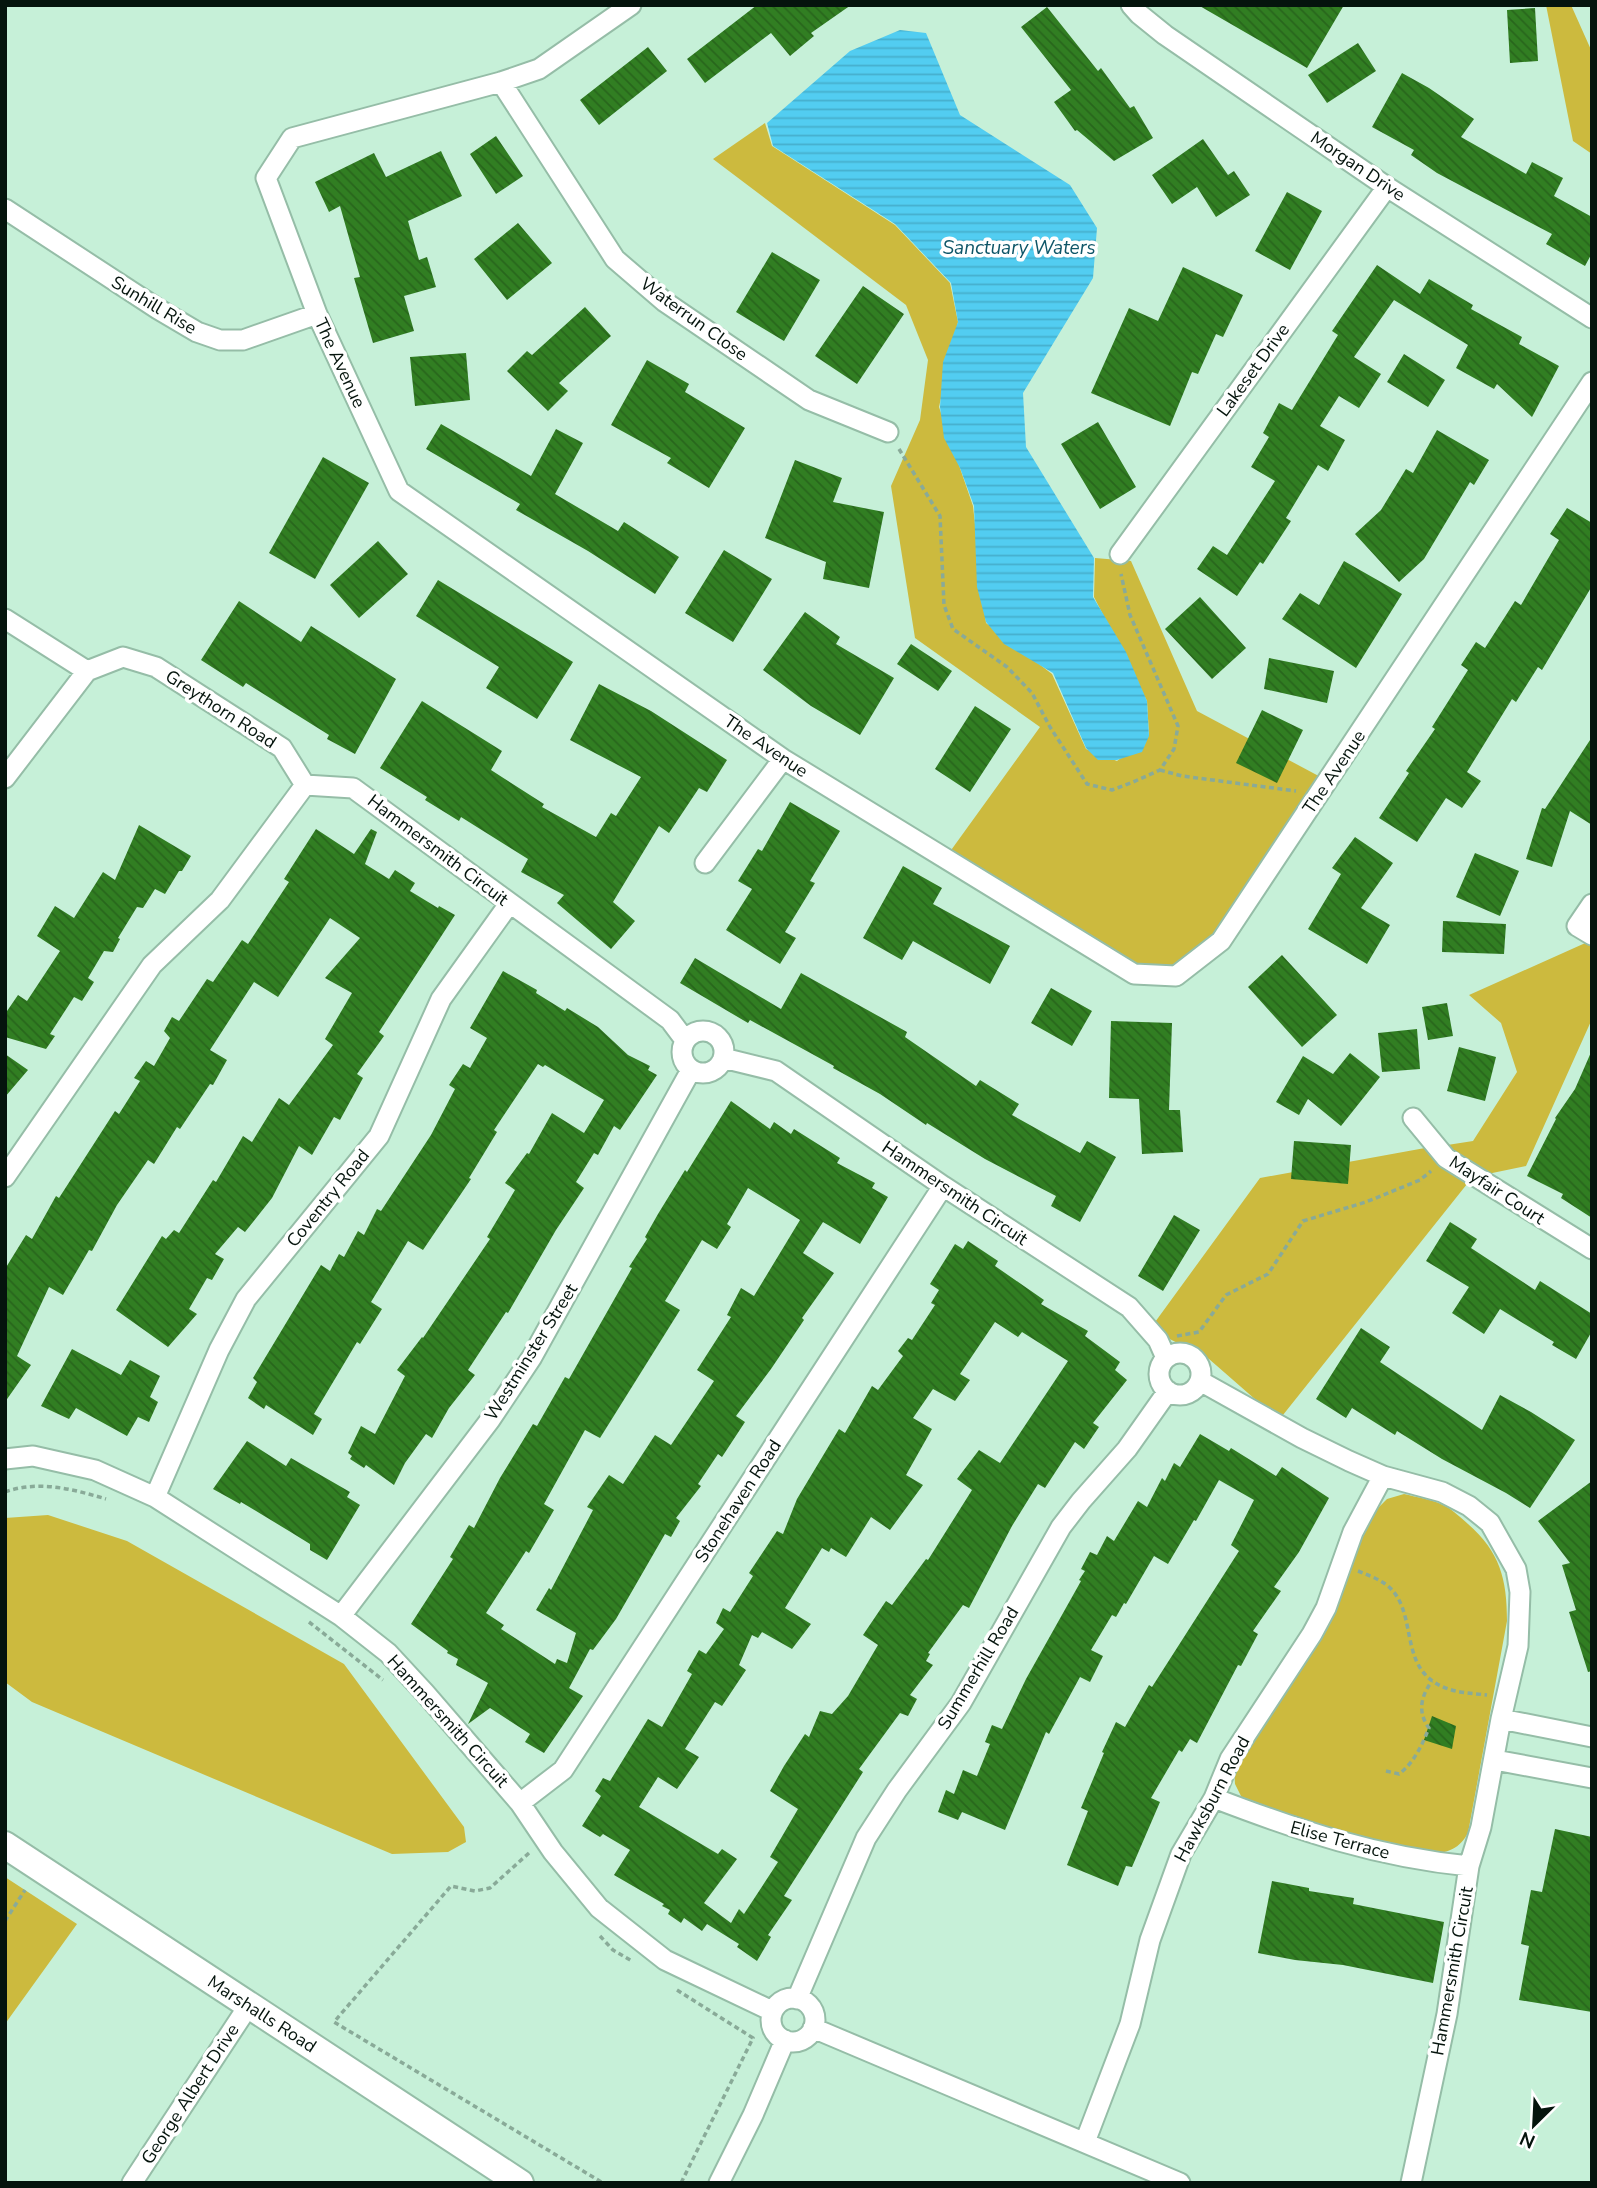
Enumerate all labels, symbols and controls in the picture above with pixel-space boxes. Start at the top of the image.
street label: Morgan Drive [1306,125,1410,207]
water label: Sanctuary Waters [942,235,1096,261]
street label: Sunhill Rise [107,270,201,340]
street label: Waterrun Close [635,272,753,366]
street label: The Avenue [309,314,371,412]
street label: Lakeset Drive [1211,319,1295,421]
street label: Greythorn Road [161,664,281,754]
street label: The Avenue [719,709,813,783]
street label: The Avenue [1297,725,1371,819]
street label: Hammersmith Circuit [363,789,514,911]
street label: Hammersmith Circuit [877,1135,1033,1251]
street label: Coventry Road [281,1144,375,1252]
street label: Mayfair Court [1444,1150,1550,1230]
street label: Westminster Street [479,1278,583,1425]
street label: Stonehaven Road [689,1435,787,1567]
street label: Summerhill Road [932,1602,1024,1734]
street label: Hammersmith Circuit [382,1649,515,1793]
street label: Hawksburn Road [1169,1732,1255,1866]
street label: Elise Terrace [1288,1815,1392,1865]
street label: Hammersmith Circuit [1425,1884,1479,2057]
street label: Marshalls Road [203,1970,321,2058]
street label: George Albert Drive [136,2019,244,2169]
north arrow [1499,2090,1569,2160]
text: N [1516,2125,1539,2154]

